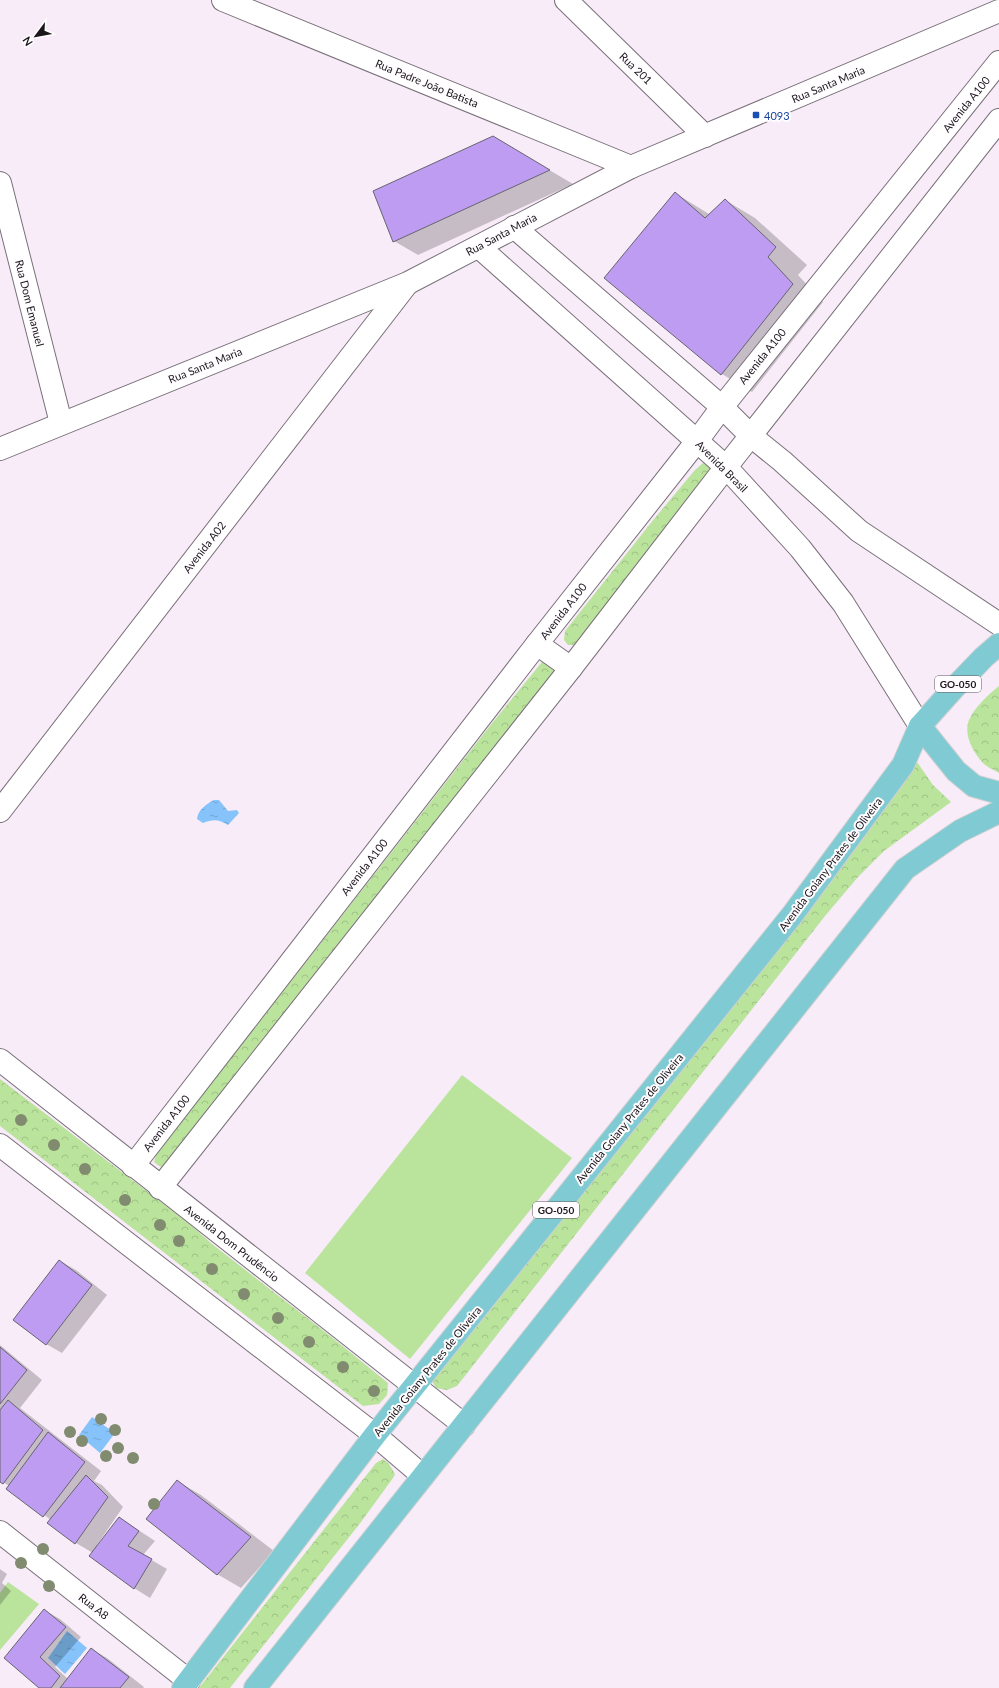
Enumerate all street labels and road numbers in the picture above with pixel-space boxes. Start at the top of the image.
street label: Rua 201 [617,49,655,87]
street label: Rua Padre João Batista [374,56,480,110]
street label: Rua Santa Maria [789,63,867,105]
street label: Avenida A100 [940,73,993,134]
street label: Rua Santa Maria [463,210,539,258]
street label: Rua Dom Emanuel [13,258,47,348]
street label: Avenida A100 [736,325,789,386]
street label: Rua Santa Maria [166,344,244,386]
street label: Avenida Brasil [693,437,751,495]
street label: Avenida A02 [180,519,228,575]
street label: Avenida A100 [537,580,589,642]
road number: GO-050 [935,676,981,692]
street label: Avenida Goiany Prates de Oliveira [776,795,884,933]
street label: Avenida A100 [338,836,390,898]
street label: Avenida Goiany Prates de Oliveira [573,1050,685,1186]
street label: Avenida A100 [140,1092,192,1154]
street label: Avenida Dom Prudêncio [182,1202,282,1284]
road number: GO-050 [533,1202,579,1218]
street label: Avenida Goiany Prates de Oliveira [371,1303,483,1439]
street label: Rua A8 [76,1590,112,1622]

